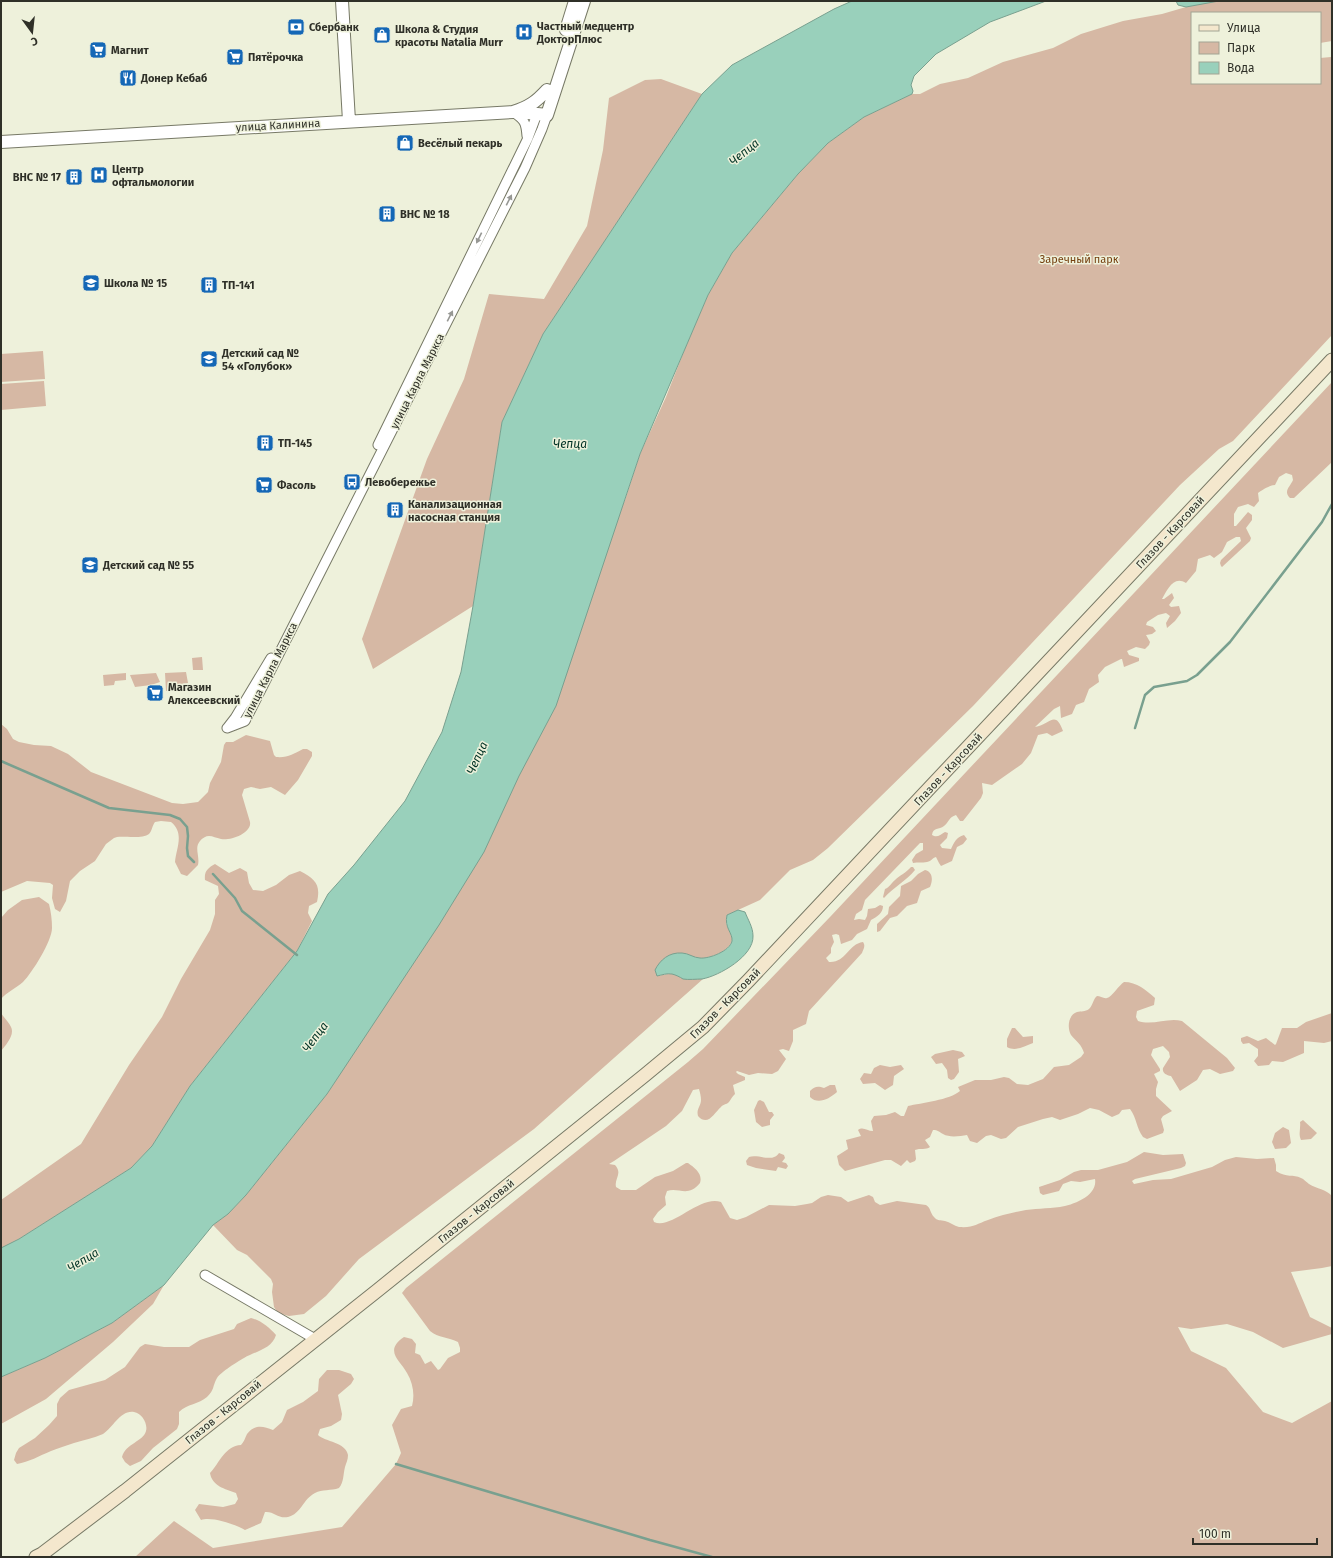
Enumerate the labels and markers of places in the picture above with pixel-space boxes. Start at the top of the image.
bank icon: Сбербанк [286,17,306,37]
place label: Частный медцентр ДокторПлюс [536,20,635,46]
place label: Сбербанк [309,21,360,34]
hospital icon: Частный медцентр ДокторПлюс [514,22,534,42]
place label: Школа & Студия красоты Natalia Murr [395,23,504,49]
shop icon: Школа & Студия красоты Natalia Murr [372,25,392,45]
supermarket icon: Магнит [88,40,108,60]
place label: Магнит [111,44,149,57]
supermarket icon: Пятёрочка [225,47,245,67]
place label: Пятёрочка [248,51,303,64]
restaurant icon: Донер Кебаб [118,68,138,88]
place label: Донер Кебаб [140,72,207,85]
shop icon: Весёлый пекарь [395,133,415,153]
place label: Весёлый пекарь [418,137,503,150]
place label: Центр офтальмологии [112,163,194,189]
hospital icon: Центр офтальмологии [89,165,109,185]
building icon: ВНС № 17 [64,167,84,187]
place label: ВНС № 17 [13,171,61,184]
building icon: ВНС № 18 [377,204,397,224]
place label: ВНС № 18 [400,208,450,221]
school or university icon: Школа № 15 [81,273,101,293]
building icon: ТП-141 [199,275,219,295]
place label: Школа № 15 [104,277,167,290]
place label: ТП-141 [222,279,255,292]
place label: Детский сад № 54 «Голубок» [221,347,299,373]
school or university icon: Детский сад № 54 «Голубок» [199,349,219,369]
building icon: ТП-145 [255,433,275,453]
place label: ТП-145 [278,437,312,450]
bus stop icon: Левобережье [342,472,362,492]
supermarket icon: Фасоль [254,475,274,495]
place label: Левобережье [365,476,436,489]
place label: Фасоль [277,479,316,492]
place label: Канализационная насосная станция [408,498,502,524]
building icon: Канализационная насосная станция [385,500,405,520]
school or university icon: Детский сад № 55 [80,555,100,575]
place label: Детский сад № 55 [102,559,194,572]
place label: Магазин Алексеевский [167,681,240,707]
supermarket icon: Магазин Алексеевский [145,683,165,703]

